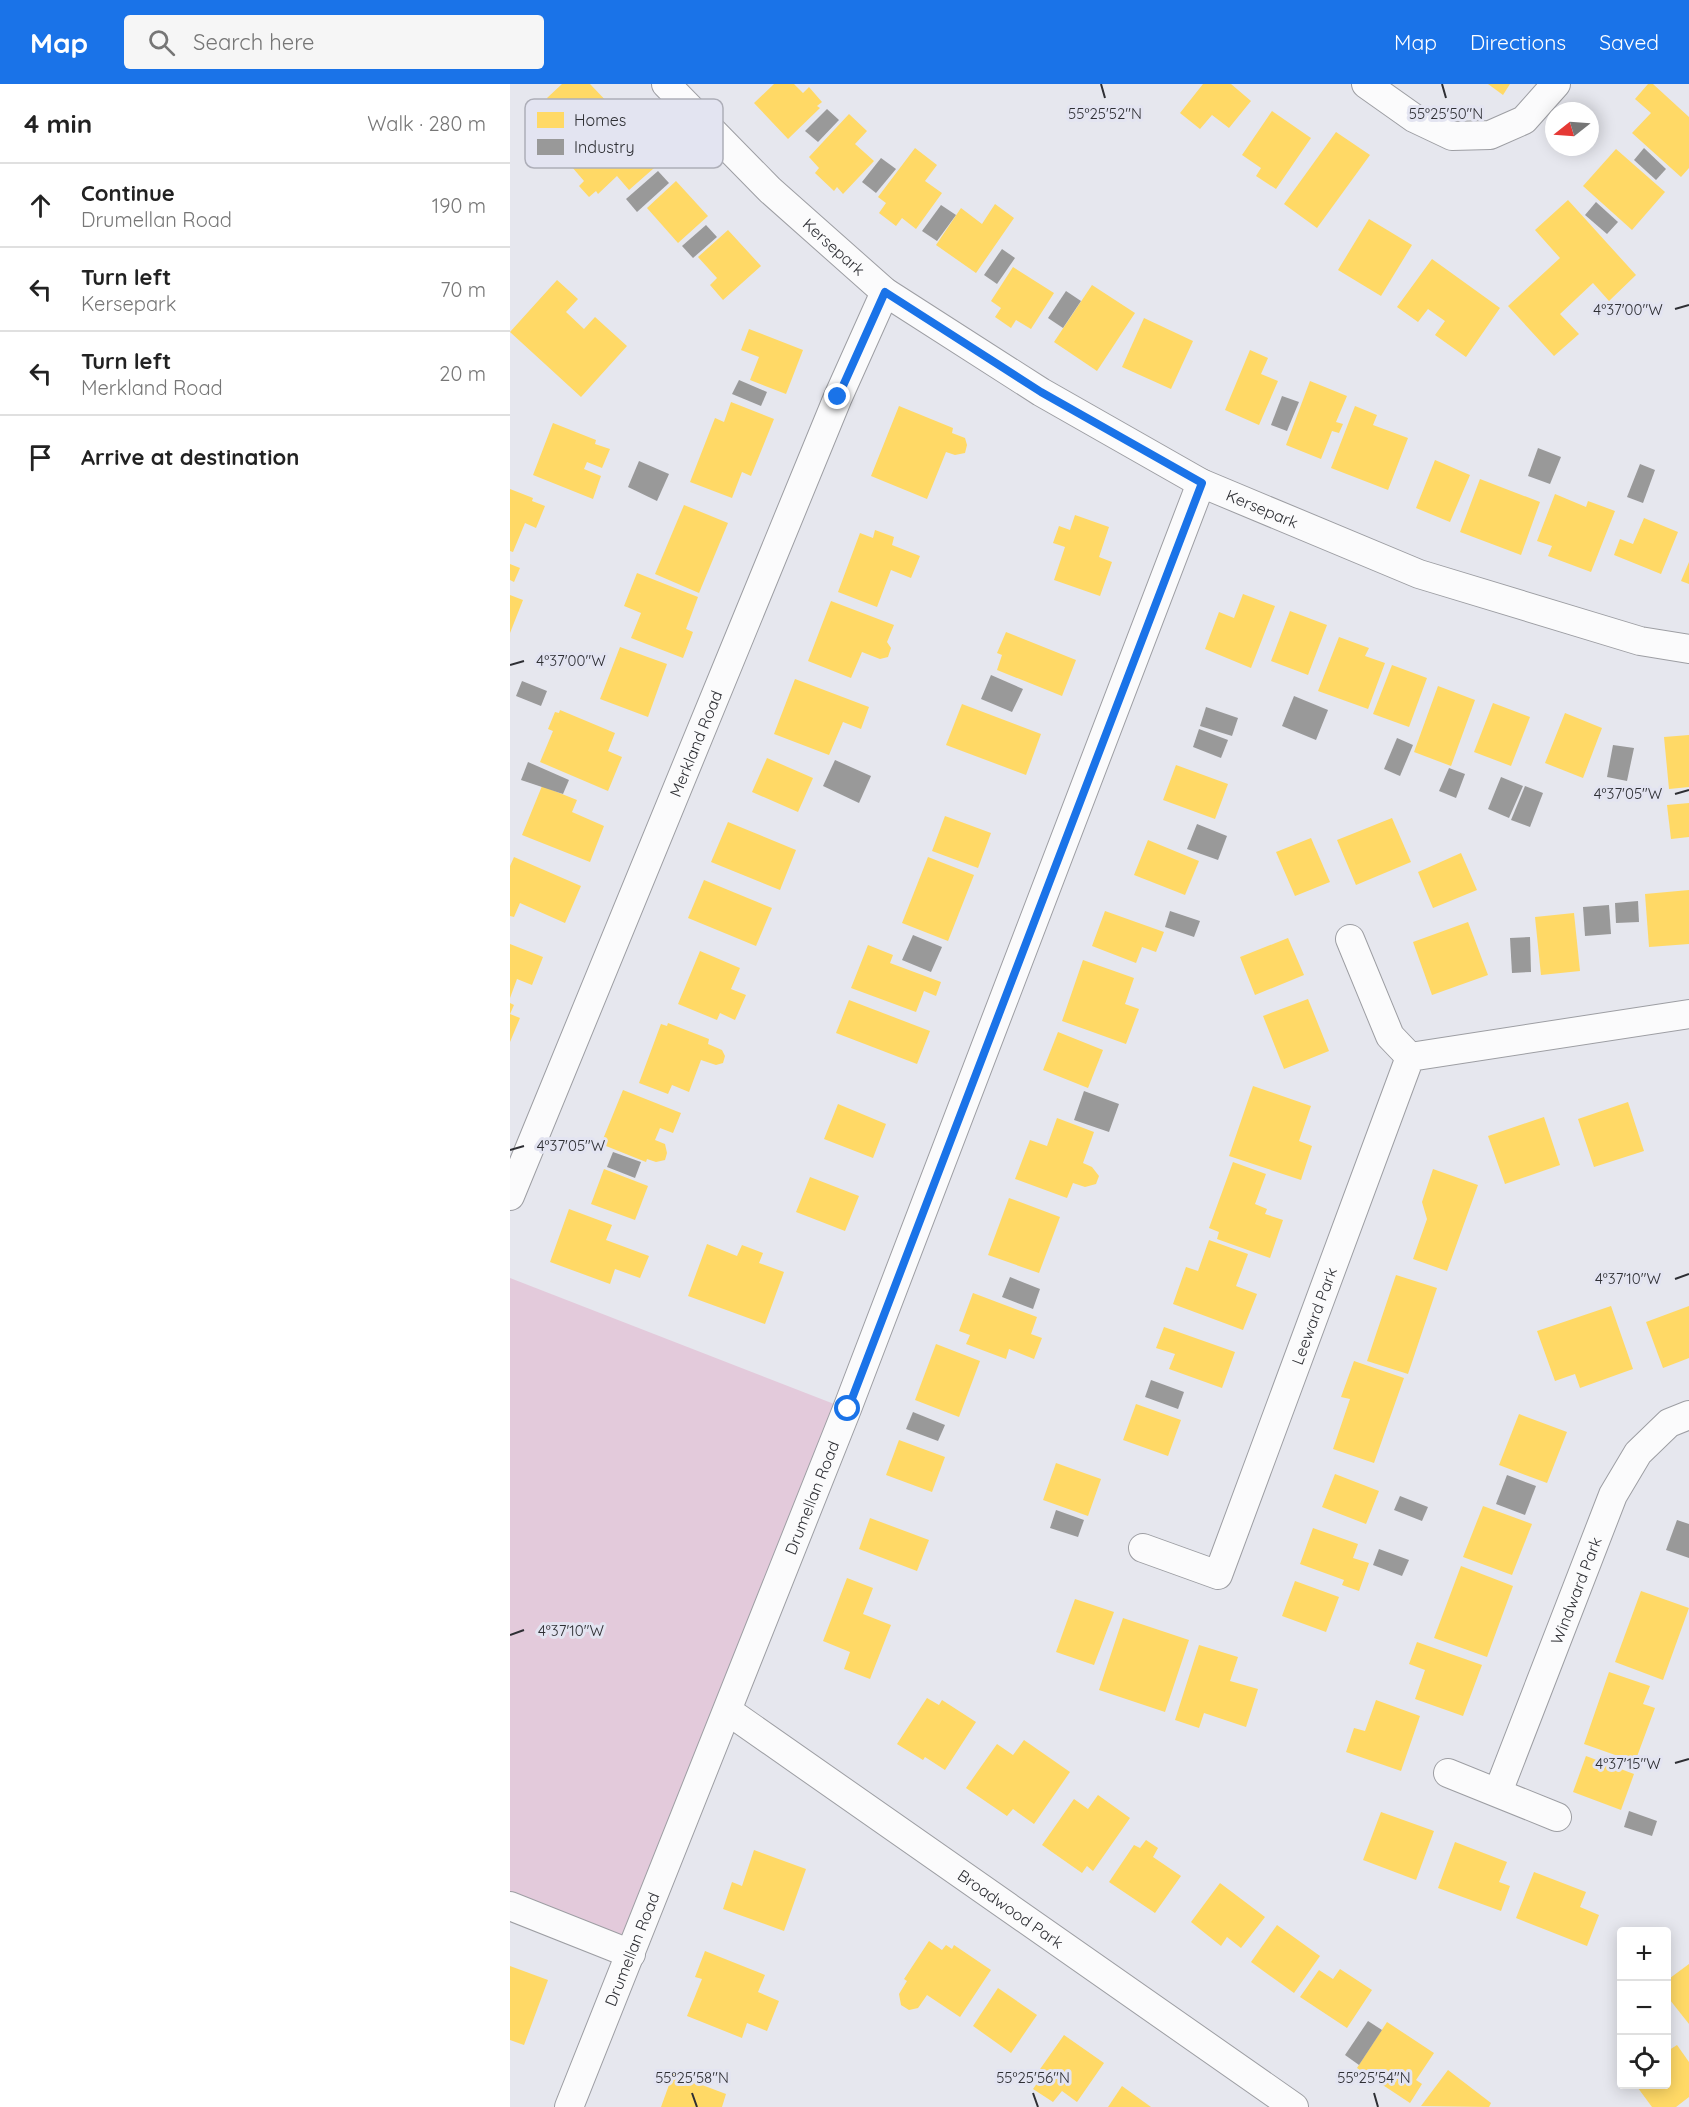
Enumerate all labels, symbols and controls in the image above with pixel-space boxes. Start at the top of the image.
search box [124,15,544,69]
text: Map [30,25,88,60]
icon: search [145,26,178,59]
text: Search here [193,28,315,56]
text: Map [1394,29,1437,55]
text: Directions [1470,29,1566,55]
text: Saved [1599,29,1659,55]
legend [525,99,723,168]
north arrow [1545,102,1599,156]
text: 55°25'52"N [1068,104,1142,123]
text: 55°25'50"N [1409,104,1483,123]
text: 4 min [24,107,92,140]
text: Homes [574,110,626,130]
text: Walk · 280 m [367,111,486,136]
text: Industry [574,137,634,157]
text: Continue [81,179,175,207]
icon: ahead [24,189,57,222]
text: 190 m [432,193,486,218]
text: Drumellan Road [81,207,232,232]
street label: Kersepark [799,214,869,280]
text: Turn left [81,263,171,291]
icon: left [24,273,57,306]
text: 70 m [440,277,486,302]
text: Kersepark [81,291,176,316]
text: 4°37'00"W [1593,300,1663,319]
text: Turn left [81,347,171,375]
icon: left [24,357,57,390]
text: 20 m [439,361,486,386]
text: Merkland Road [81,375,223,400]
route end [824,383,850,409]
icon: arrive [24,441,57,474]
text: Arrive at destination [81,443,299,471]
street label: Kersepark [1223,485,1301,533]
text: 4°37'00"W [536,651,606,670]
street label: Merkland Road [665,687,726,800]
text: 4°37'05"W [1594,784,1663,803]
text: 4°37'05"W [537,1136,606,1155]
street label: Leeward Park [1287,1265,1341,1367]
text: 4°37'10"W [1595,1269,1662,1288]
route start [834,1395,860,1421]
street label: Drumellan Road [780,1438,843,1557]
street label: Windward Park [1546,1534,1606,1647]
text: 4°37'10"W [538,1621,605,1640]
text: 4°37'15"W [1595,1754,1661,1773]
street label: Broadwood Park [954,1865,1067,1953]
street label: Drumellan Road [600,1889,664,2009]
map controls [1617,1927,1671,2089]
button: + [1617,1927,1671,1981]
button: − [1617,1981,1671,2035]
button: locate [1617,2035,1671,2089]
text: 55°25'58"N [655,2068,729,2087]
text: 55°25'56"N [996,2068,1070,2087]
text: 55°25'54"N [1337,2068,1411,2087]

